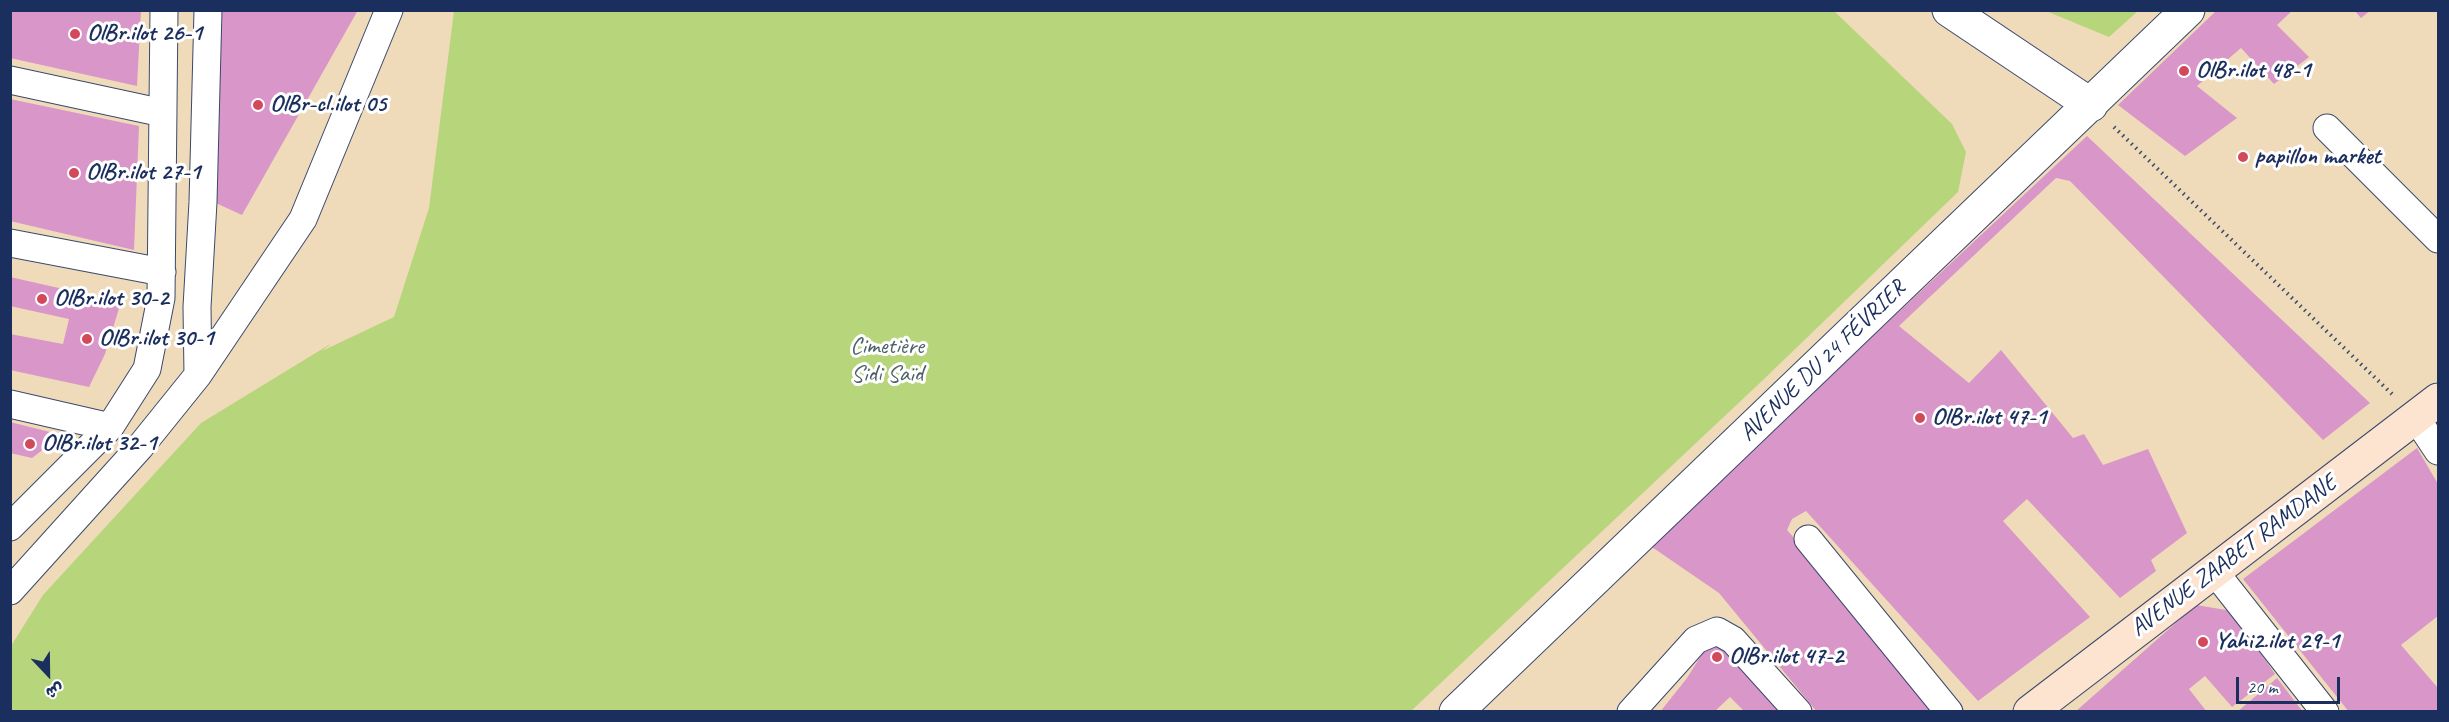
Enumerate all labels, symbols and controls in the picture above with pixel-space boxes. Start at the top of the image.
place label: OlBr.ilot 26-1 [87,20,202,48]
marker: OlBr.ilot 26-1 [68,27,82,41]
place label: OlBr.ilot 48-1 [2196,57,2310,85]
marker: OlBr.ilot 48-1 [2177,64,2191,78]
place label: OlBr-cl.ilot 05 [270,91,386,119]
marker: OlBr-cl.ilot 05 [251,98,265,112]
place label: papillon market [2255,143,2381,171]
marker: papillon market [2236,150,2250,164]
place label: OlBr.ilot 27-1 [86,159,200,187]
marker: OlBr.ilot 27-1 [67,166,81,180]
street label: AVENUE DU 24 FÉVRIER [1734,274,1912,448]
place label: OlBr.ilot 30-2 [54,285,168,313]
marker: OlBr.ilot 30-2 [35,292,49,306]
place label: OlBr.ilot 30-1 [99,325,213,353]
marker: OlBr.ilot 30-1 [80,332,94,346]
park label: Cimetière Sidi Saïd [850,333,924,389]
place label: OlBr.ilot 47-1 [1932,404,2046,432]
marker: OlBr.ilot 47-1 [1913,411,1927,425]
place label: OlBr.ilot 32-1 [42,430,156,458]
marker: OlBr.ilot 32-1 [23,437,37,451]
street label: AVENUE ZAABET RAMDANE [2125,469,2343,643]
place label: Yahi2.ilot 29-1 [2215,628,2339,656]
marker: Yahi2.ilot 29-1 [2196,635,2210,649]
place label: OlBr.ilot 47-2 [1729,643,1843,671]
north arrow [18,644,78,704]
marker: OlBr.ilot 47-2 [1710,650,1724,664]
scale bar [2239,665,2342,703]
text: 20 m [2247,676,2278,698]
text: ش [43,678,67,703]

